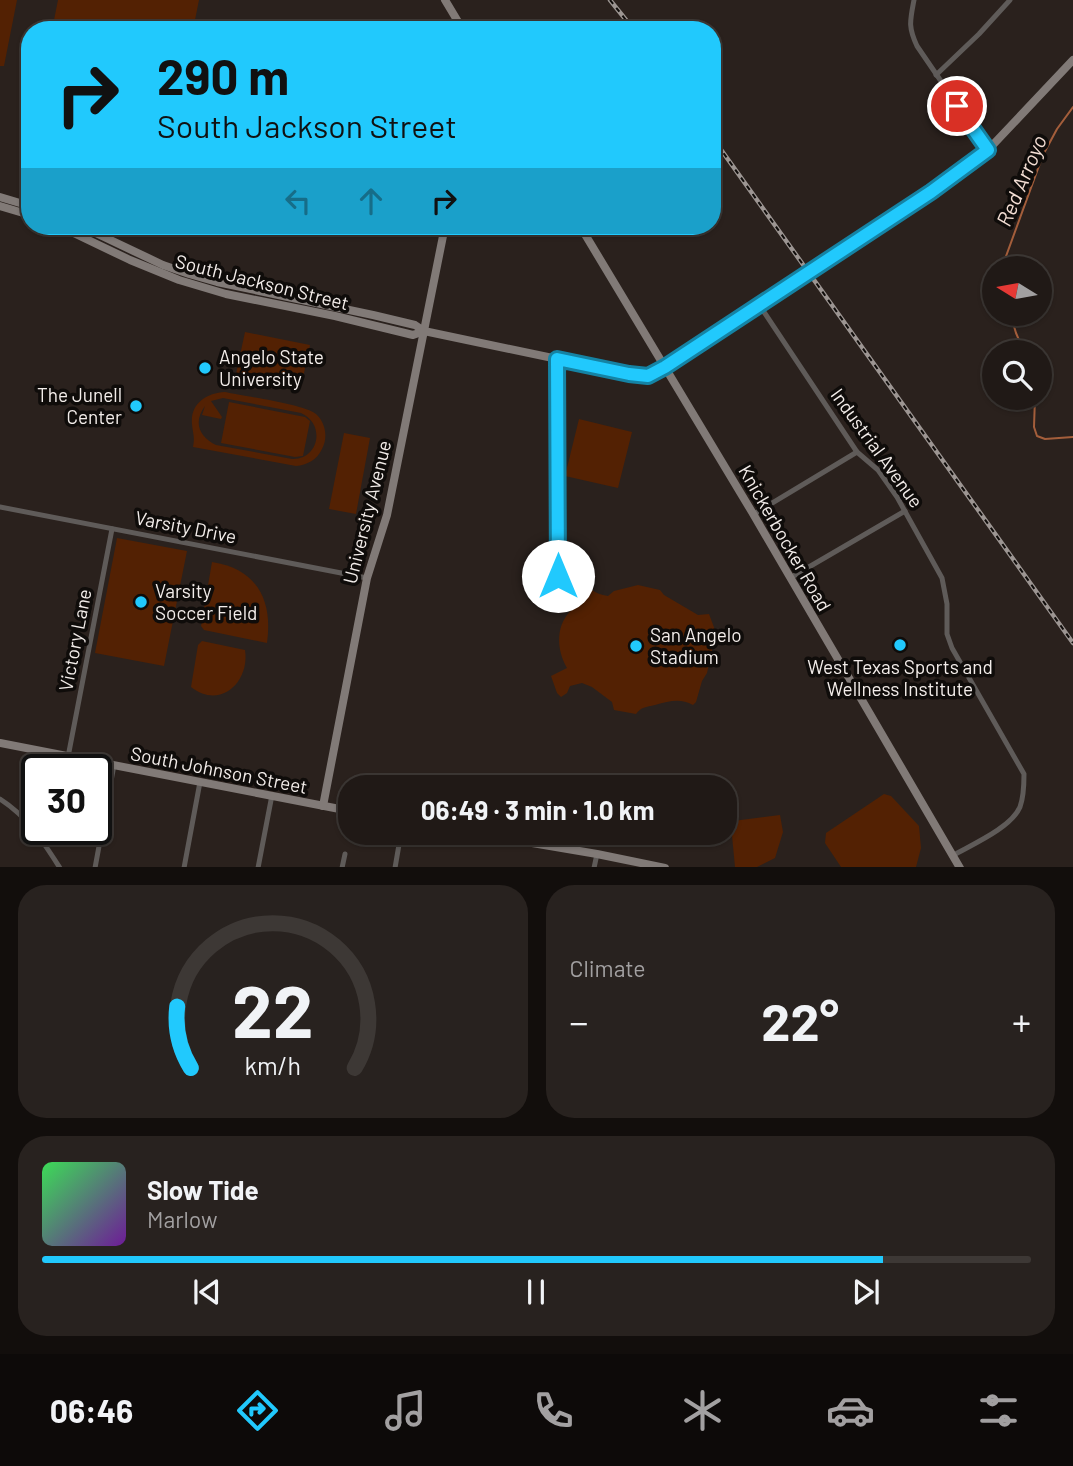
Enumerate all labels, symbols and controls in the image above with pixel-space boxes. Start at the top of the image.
text: 290 m [157,46,289,105]
icon: right [42,49,133,140]
pin [927,76,987,136]
icon: arrive [938,87,976,125]
text: South Jackson Street [157,106,457,144]
water label: Red Arroyo [990,131,1051,230]
icon: left [279,182,317,220]
icon: ahead [352,182,390,220]
icon: right [425,182,463,220]
street label: South Jackson Street [173,249,351,314]
north arrow [982,256,1052,326]
map controls [982,256,1052,410]
button: search [982,340,1052,410]
place label: Angelo State University [219,345,324,390]
marker: Angelo State University [197,360,213,376]
place label: The Junell Center [37,383,122,428]
street label: Industrial Avenue [826,384,928,512]
marker: The Junell Center [128,398,144,414]
street label: University Avenue [338,438,395,586]
street label: Knickerbocker Road [734,460,837,615]
street label: Varsity Drive [134,505,239,548]
position arrow [521,539,595,613]
place label: Varsity Soccer Field [155,579,257,624]
street label: Victory Lane [53,587,96,693]
marker: Varsity Soccer Field [133,594,149,610]
place label: San Angelo Stadium [650,623,742,668]
marker: West Texas Sports and Wellness Institute [892,637,908,653]
marker: San Angelo Stadium [628,638,644,654]
place label: West Texas Sports and Wellness Institute [807,655,993,700]
street label: South Johnson Street [129,741,310,798]
speed limit sign: 30 [21,754,112,845]
text: 06:49 · 3 min · 1.0 km [421,794,654,825]
text: Climate [570,954,646,982]
text: 22 [232,965,314,1053]
text: 22° [761,989,839,1051]
text: − [570,998,589,1044]
text: + [1012,998,1031,1044]
text: km/h [244,1049,301,1079]
text: Slow Tide [147,1174,259,1205]
text: Marlow [147,1205,218,1233]
icon: previous [188,1273,226,1311]
icon: pause [517,1273,555,1311]
icon: next [847,1273,885,1311]
icon: directions [233,1386,282,1435]
icon: music [381,1386,430,1435]
icon: phone [529,1386,578,1435]
icon: climate [678,1386,727,1435]
icon: car [826,1386,875,1435]
icon: filters [974,1386,1023,1435]
text: 06:46 [50,1391,133,1429]

